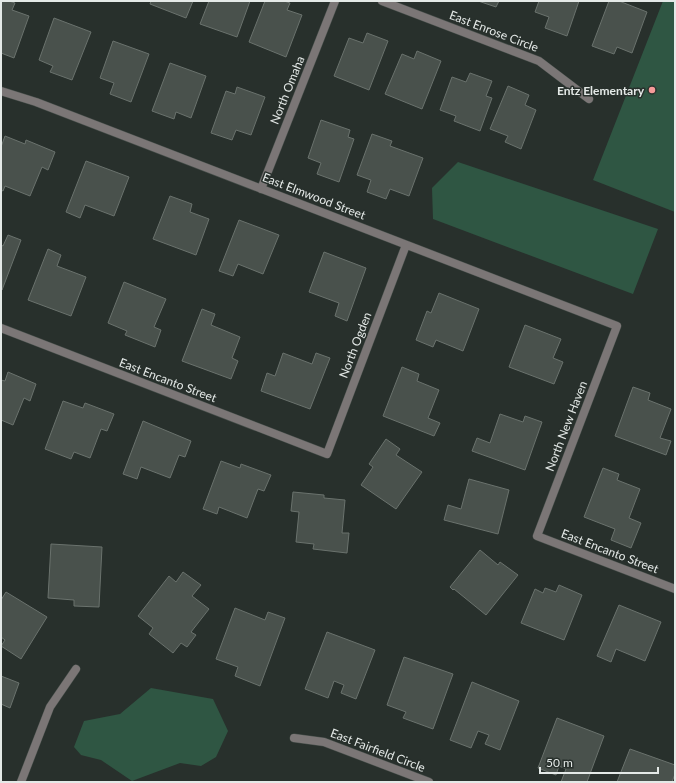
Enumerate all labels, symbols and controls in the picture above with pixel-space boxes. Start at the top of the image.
street label: East Enrose Circle [447,7,541,55]
street label: North Omaha [267,54,307,126]
place label: Entz Elementary [557,83,645,98]
marker: Entz Elementary [647,85,657,95]
street label: East Elmwood Street [260,169,368,223]
street label: North Ogden [336,310,374,380]
street label: East Encanto Street [117,355,219,406]
street label: North New Haven [542,379,590,473]
street label: East Encanto Street [559,526,661,577]
street label: East Fairfield Circle [328,725,428,775]
scale bar [540,749,658,775]
text: 50 m [546,755,573,770]

